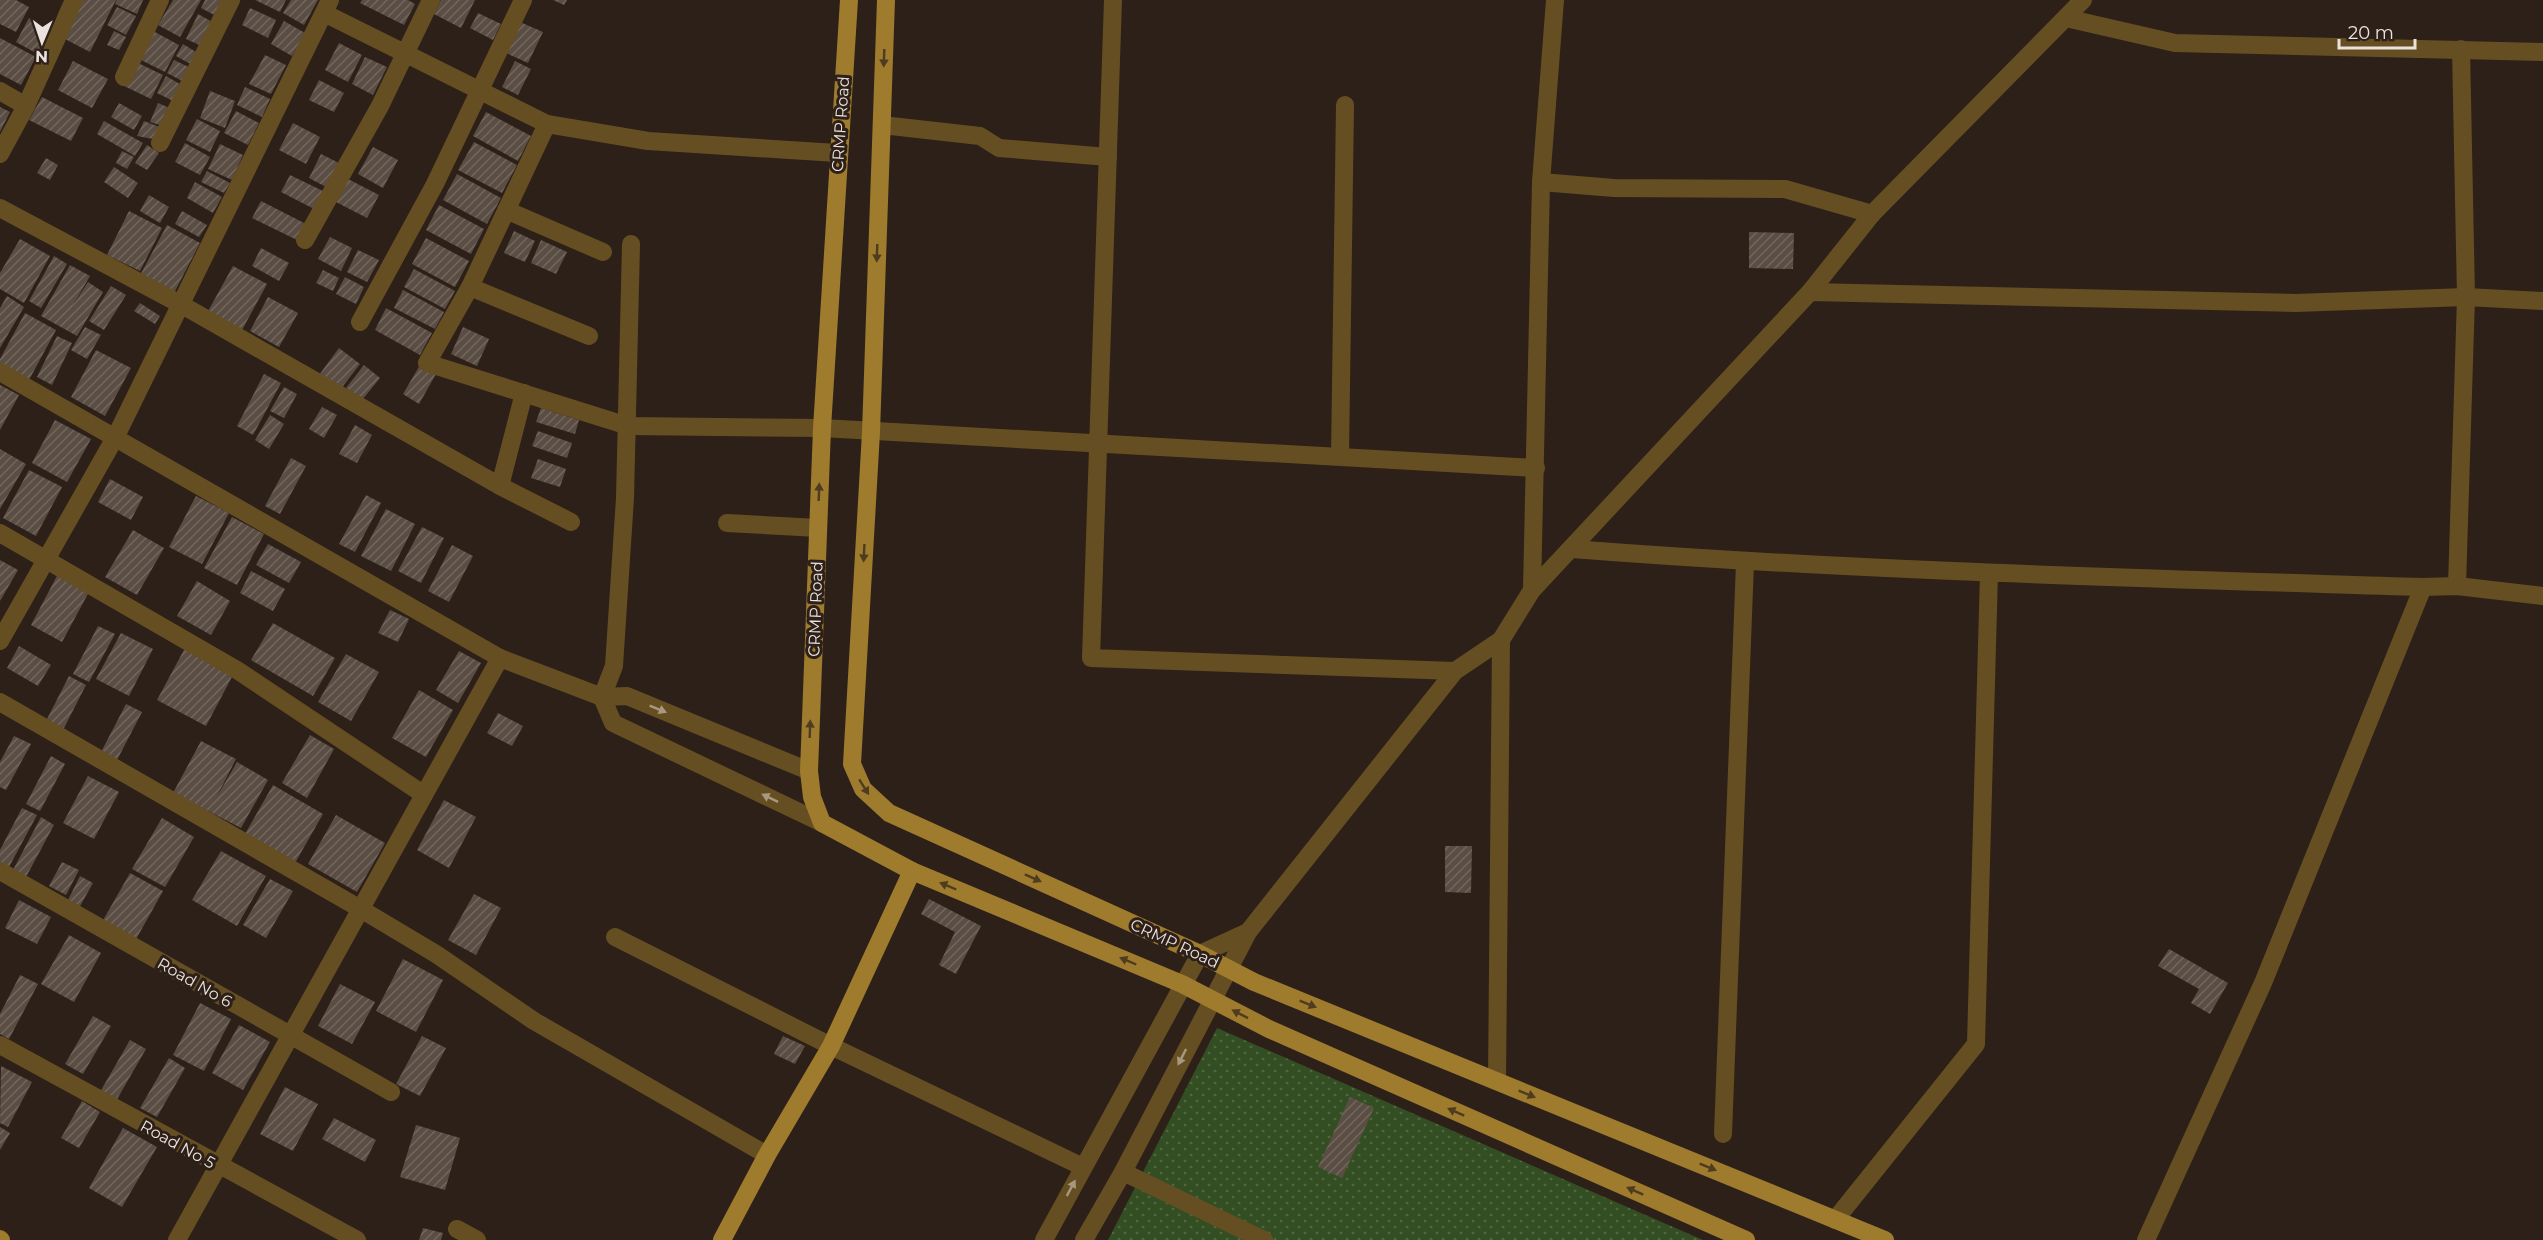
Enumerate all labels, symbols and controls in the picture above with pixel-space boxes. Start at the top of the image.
north arrow [12,12,72,72]
scale bar [2339,12,2416,50]
text: 20 m [2348,22,2394,44]
text: N [35,47,48,66]
one-way arrow [880,49,889,68]
street label: CRMP Road [828,76,853,172]
one-way arrow [873,244,882,263]
one-way arrow [815,483,824,502]
one-way arrow [860,544,869,563]
street label: CRMP Road [804,561,827,657]
one-way arrow [649,705,667,714]
one-way arrow [806,720,815,739]
one-way arrow [858,779,869,795]
one-way arrow [761,794,778,803]
one-way arrow [1025,874,1042,883]
one-way arrow [939,881,957,890]
street label: CRMP Road [1127,915,1222,972]
street label: Road No 6 [154,953,236,1012]
one-way arrow [1119,956,1137,965]
one-way arrow [1299,1000,1317,1009]
one-way arrow [1232,1009,1249,1019]
one-way arrow [1177,1048,1187,1065]
one-way arrow [1518,1090,1536,1099]
one-way arrow [1447,1107,1465,1117]
street label: Road No 5 [137,1116,218,1173]
one-way arrow [1699,1162,1717,1172]
one-way arrow [1066,1180,1076,1197]
one-way arrow [1625,1186,1643,1196]

